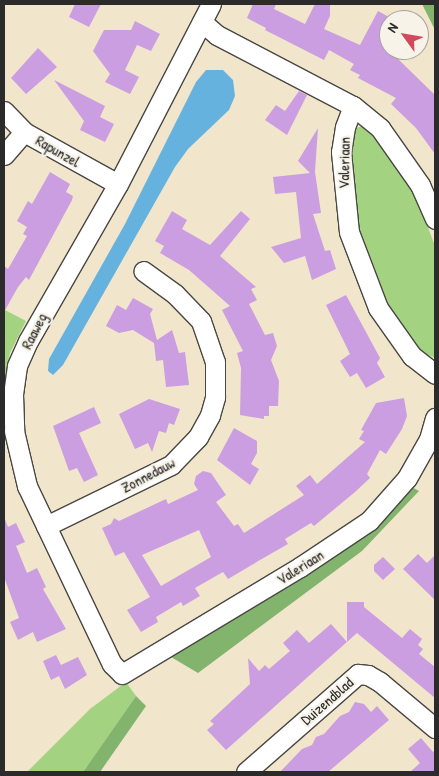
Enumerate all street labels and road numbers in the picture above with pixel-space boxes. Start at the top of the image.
street label: Rapunzel [33,131,83,171]
street label: Valeriaan [335,137,353,189]
street label: Raaweg [17,310,51,352]
street label: Zonnedauw [118,453,178,497]
street label: Valeriaan [273,546,327,588]
street label: Duizendblad [297,673,357,729]

